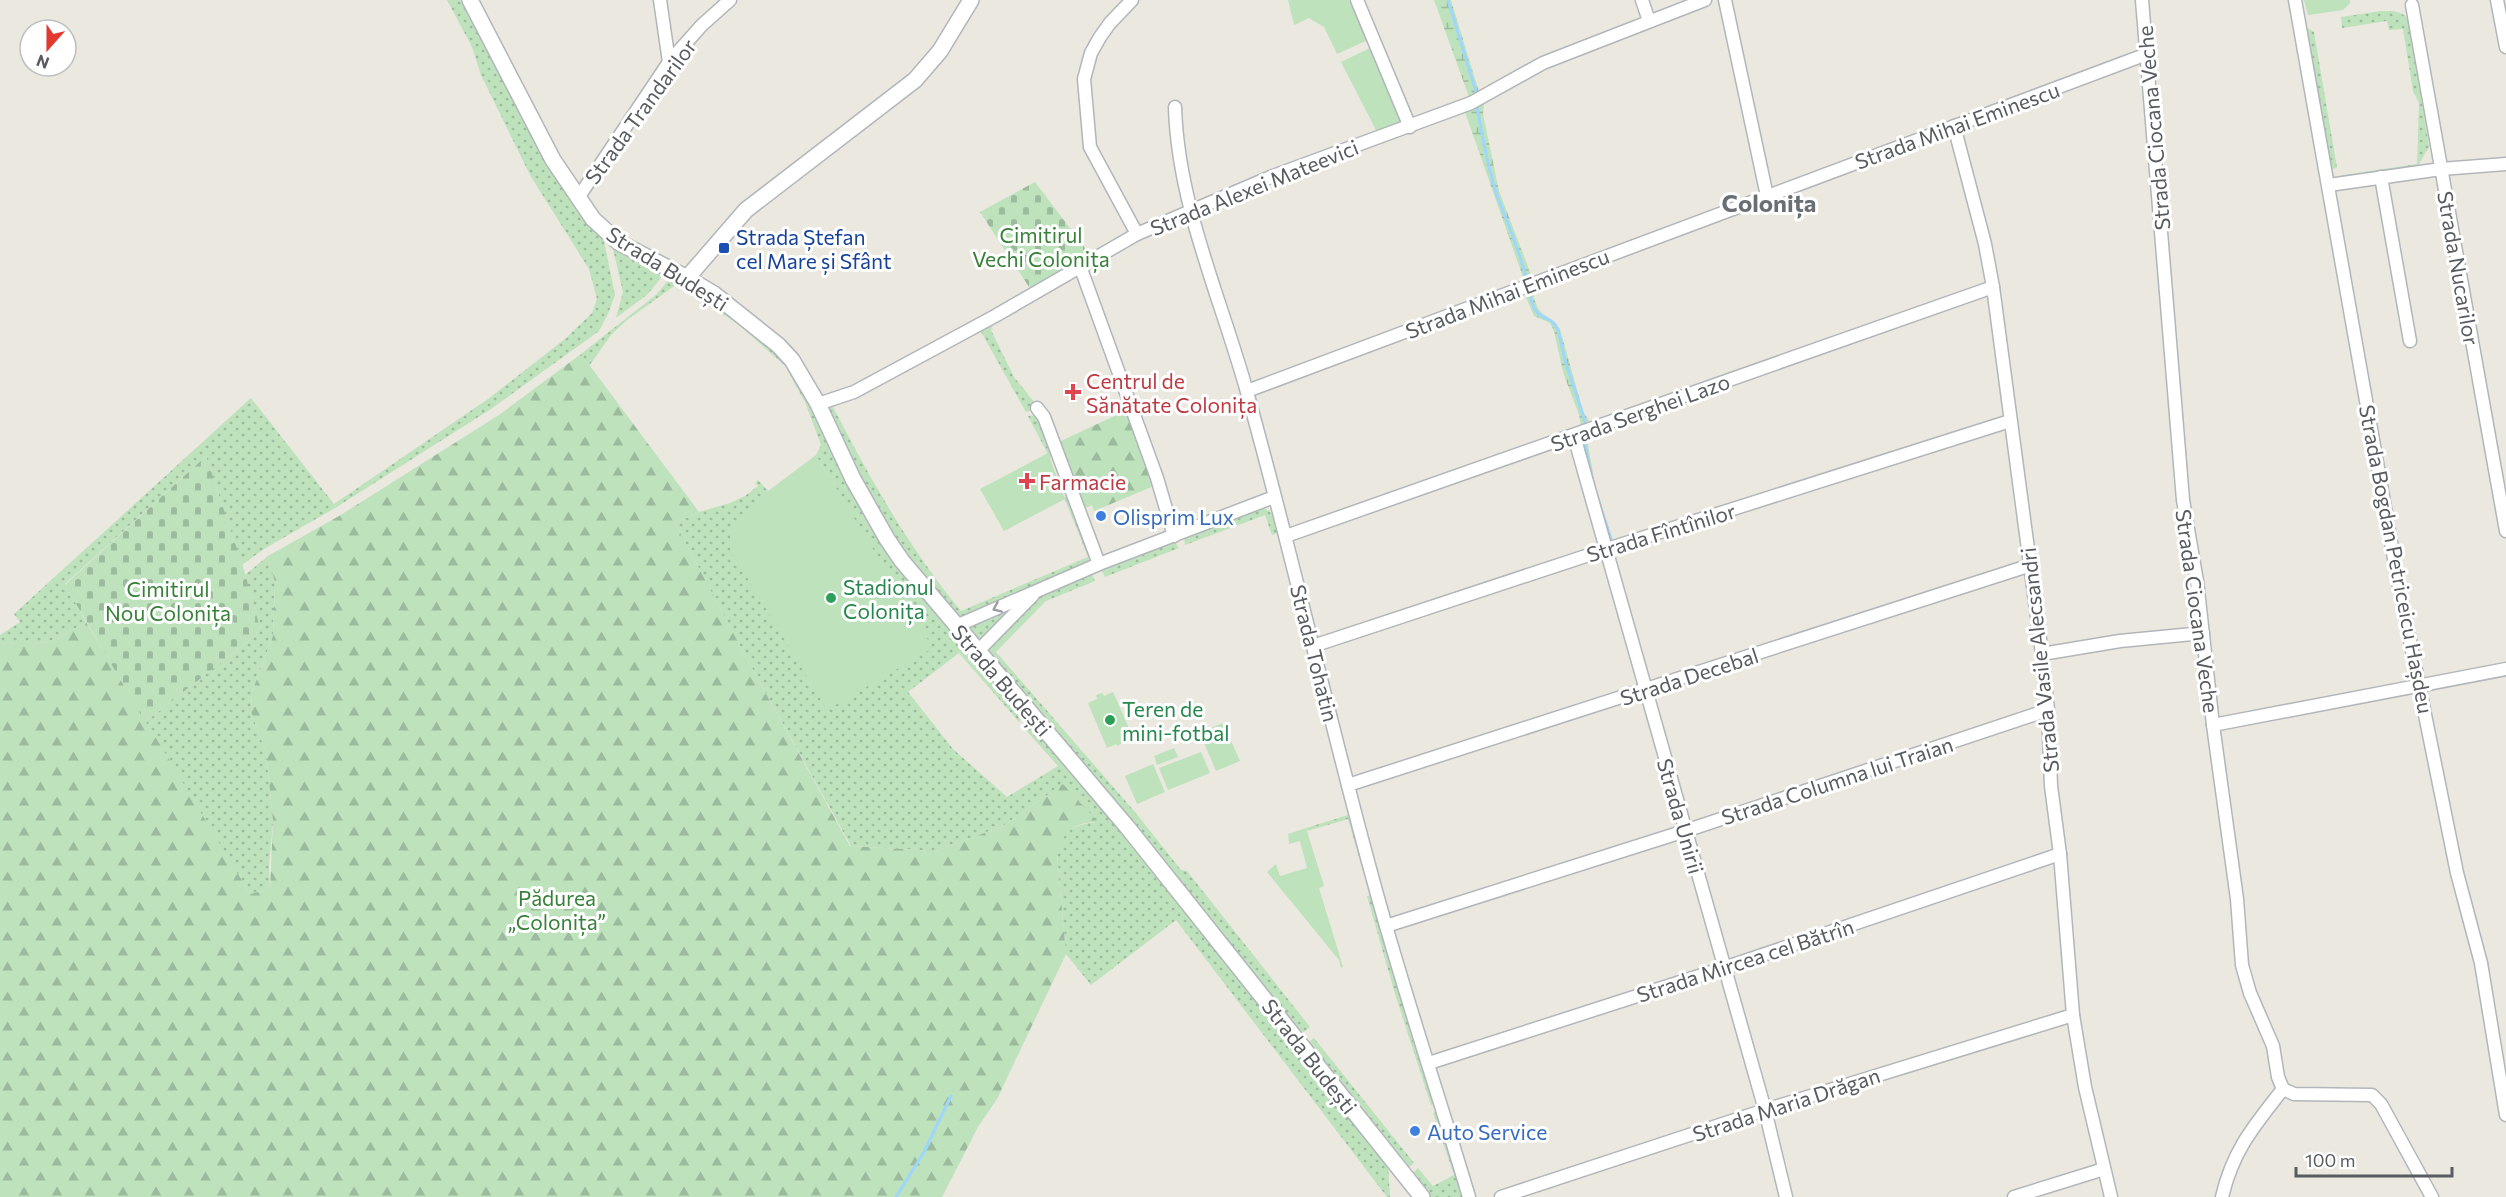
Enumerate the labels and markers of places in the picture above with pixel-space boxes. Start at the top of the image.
place label: Strada Ștefan cel Mare și Sfânt [736,224,892,275]
marker: Strada Ștefan cel Mare și Sfânt [717,241,731,255]
place label: Centrul de Sănătate Colonița [1086,368,1257,419]
marker: Centrul de Sănătate Colonița [1064,383,1082,401]
place label: Farmacie [1039,469,1126,494]
marker: Farmacie [1020,474,1034,488]
place label: Olisprim Lux [1113,504,1234,529]
marker: Olisprim Lux [1094,509,1108,523]
place label: Stadionul Colonița [843,574,934,625]
marker: Stadionul Colonița [824,591,838,605]
place label: Teren de mini-fotbal [1122,696,1230,745]
marker: Teren de mini-fotbal [1103,713,1117,727]
place label: Auto Service [1427,1119,1547,1144]
marker: Auto Service [1408,1124,1422,1138]

